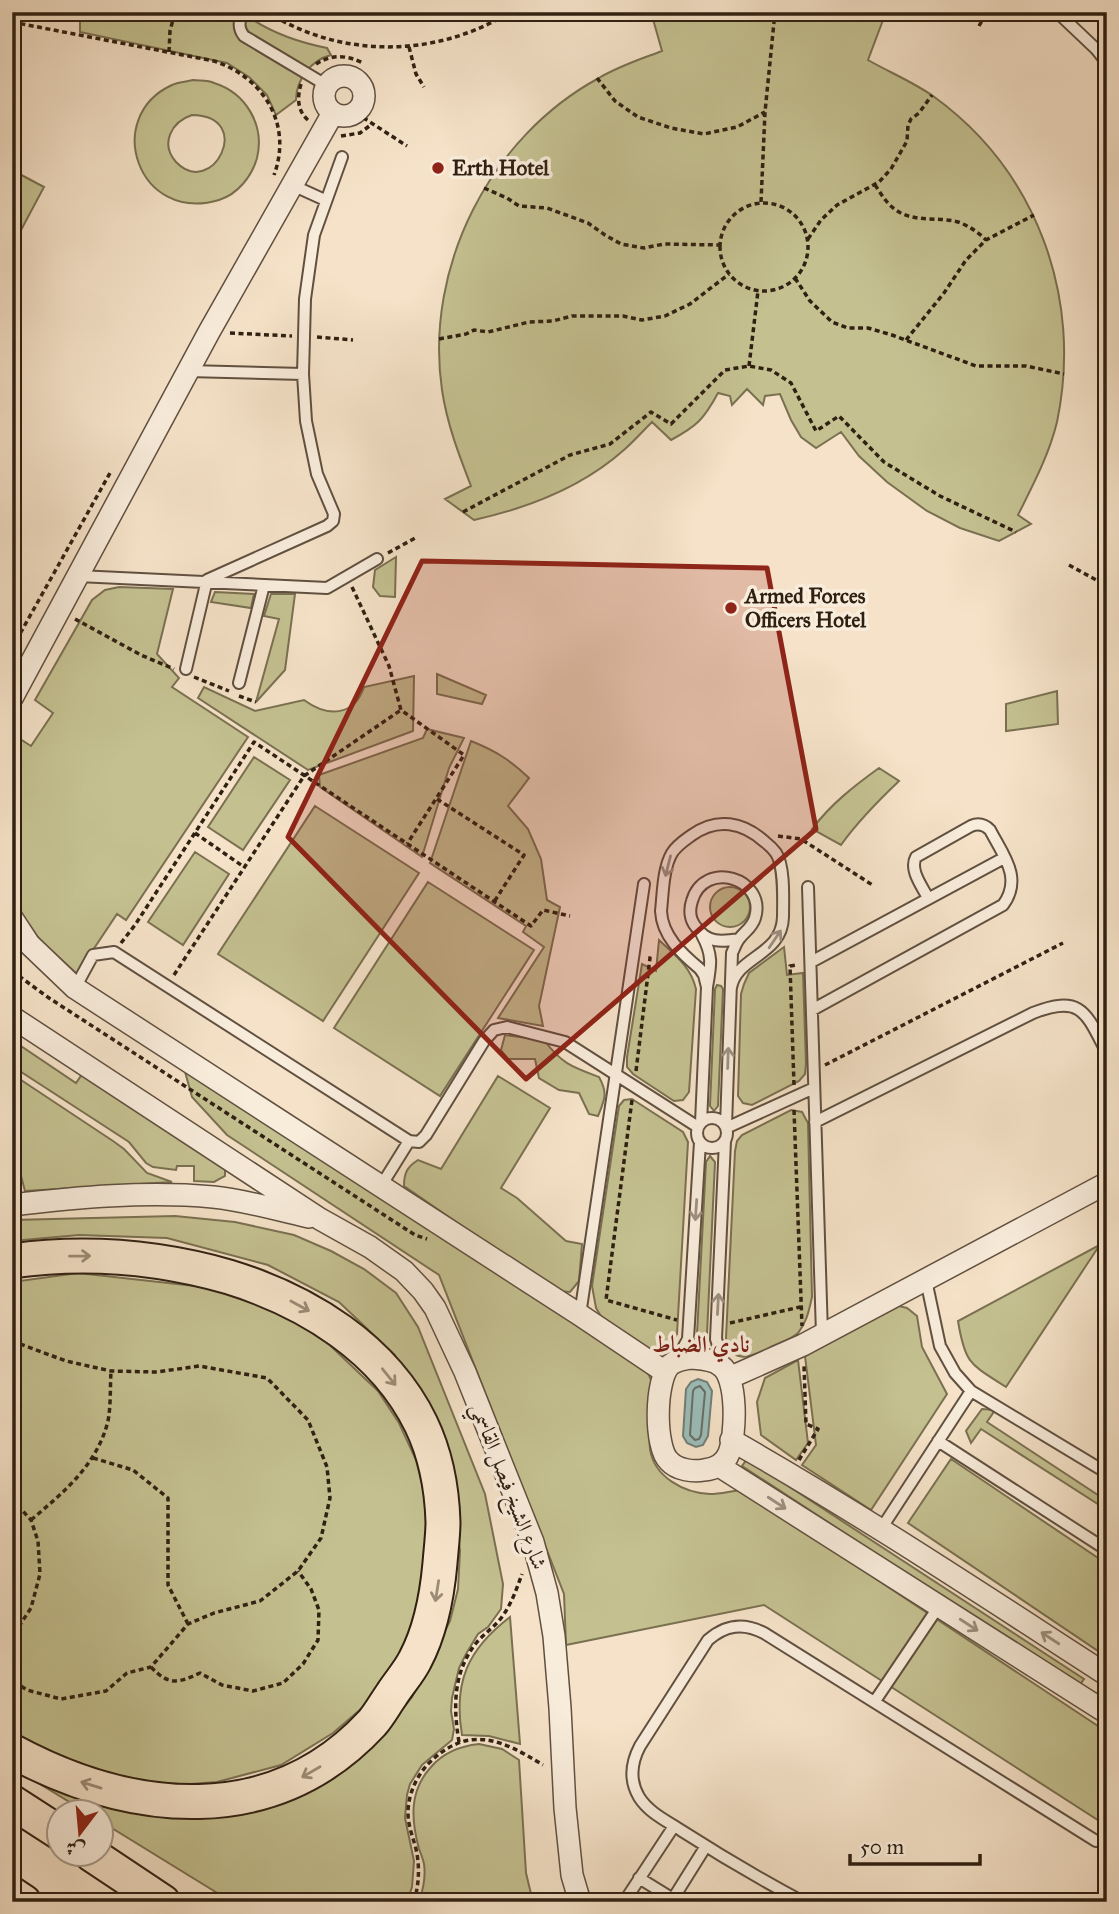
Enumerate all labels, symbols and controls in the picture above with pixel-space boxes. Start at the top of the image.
place label: Erth Hotel [452,155,550,181]
marker: Erth Hotel [430,160,446,176]
place label: Armed Forces Officers Hotel [743,583,867,633]
marker: Armed Forces Officers Hotel [723,600,739,616]
one-way arrow [661,855,674,877]
one-way arrow [767,930,782,949]
one-way arrow [722,1047,735,1070]
one-way arrow [689,1199,702,1221]
one-way arrow [68,1249,91,1262]
one-way arrow [711,1292,724,1315]
one-way arrow [289,1299,309,1313]
district label: نادي الضباط [652,1330,750,1363]
one-way arrow [382,1367,397,1385]
street label: شارع الشيخ فيصل القاسمي [459,1399,553,1576]
one-way arrow [767,1495,786,1510]
one-way arrow [430,1579,443,1602]
one-way arrow [958,1619,978,1633]
one-way arrow [1040,1631,1060,1645]
one-way arrow [302,1765,322,1779]
one-way arrow [80,1777,102,1790]
north arrow [46,1798,116,1868]
scale bar [850,1823,979,1867]
text: 50 m [860,1834,905,1860]
text: ش [63,1835,88,1863]

